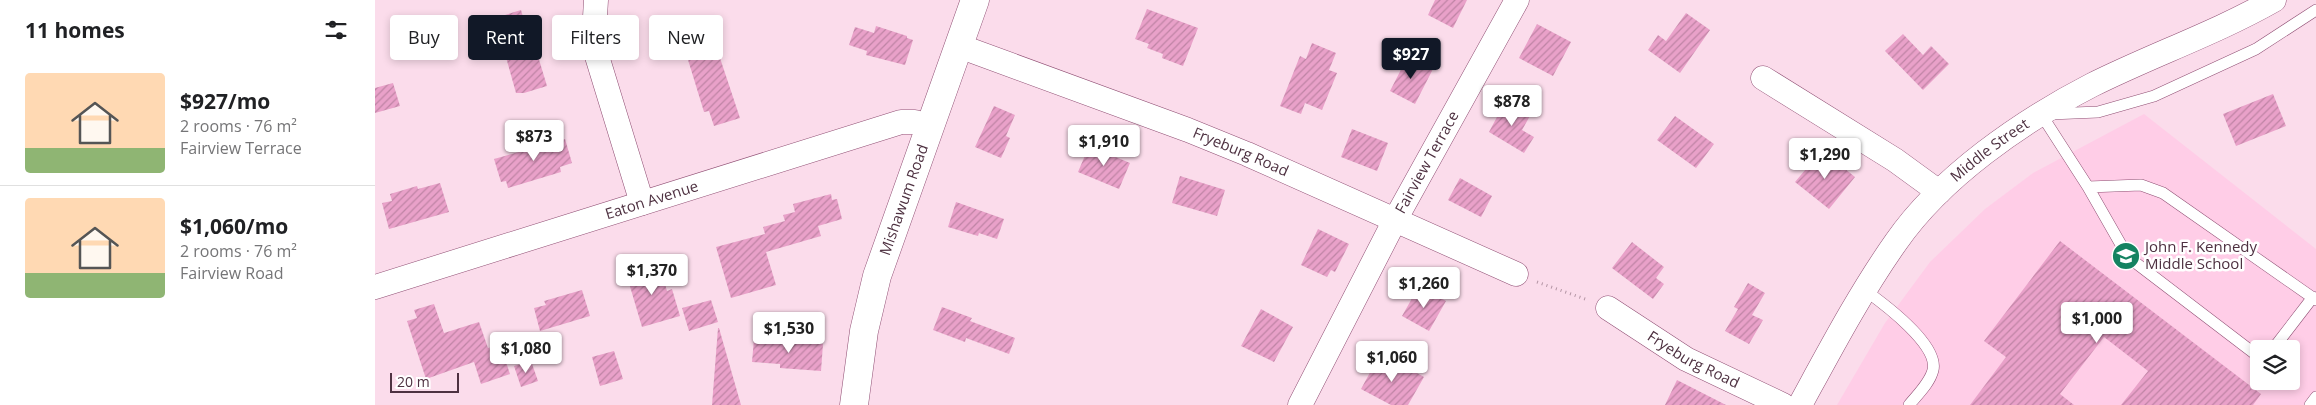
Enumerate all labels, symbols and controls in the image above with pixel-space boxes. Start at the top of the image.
chip: Buy [390,15,458,60]
chip: Rent [468,15,542,60]
chip: Filters [552,15,639,60]
chip: New [649,15,723,60]
text: 11 homes [25,16,125,44]
icon: filters [322,16,350,44]
pin: $927 [1381,38,1441,80]
text: $927 [1393,43,1429,65]
pin: $878 [1482,84,1542,127]
text: $927/mo [180,87,270,115]
text: $878 [1494,90,1530,112]
icon: home [65,93,125,153]
street label: Fairview Terrace [1390,107,1463,217]
street label: Middle Street [1945,113,2032,186]
text: 2 rooms · 76 m² [180,115,297,137]
pin: $873 [504,120,564,162]
street label: Fryeburg Road [1190,122,1292,180]
pin: $1,910 [1063,124,1145,167]
text: $873 [516,125,552,147]
text: $1,910 [1079,130,1129,152]
text: Fairview Terrace [180,137,302,159]
pin: $1,290 [1784,138,1866,180]
street label: Mishawum Road [874,141,932,258]
text: $1,290 [1800,143,1850,165]
street label: Eaton Avenue [602,175,700,223]
text: $1,060/mo [180,212,288,240]
icon: home [65,218,125,278]
place label: John F. Kennedy Middle School [2143,236,2258,273]
text: 2 rooms · 76 m² [180,240,297,262]
school or university icon: John F. Kennedy Middle School [2111,241,2141,271]
pin: $1,370 [611,254,693,296]
text: $1,370 [627,259,677,281]
text: Fairview Road [180,262,283,284]
pin: $1,260 [1383,266,1465,309]
text: $1,260 [1399,272,1449,294]
pin: $1,000 [2056,302,2138,344]
text: $1,000 [2072,307,2122,329]
pin: $1,530 [748,312,830,354]
text: $1,530 [764,317,814,339]
street label: Fryeburg Road [1644,326,1743,392]
pin: $1,080 [485,332,567,374]
text: $1,080 [501,337,551,359]
pin: $1,060 [1351,340,1433,383]
map controls [2250,340,2300,390]
button: layers [2250,340,2300,390]
text: $1,060 [1367,346,1417,368]
scale bar [390,370,459,393]
text: 20 m [397,372,430,391]

